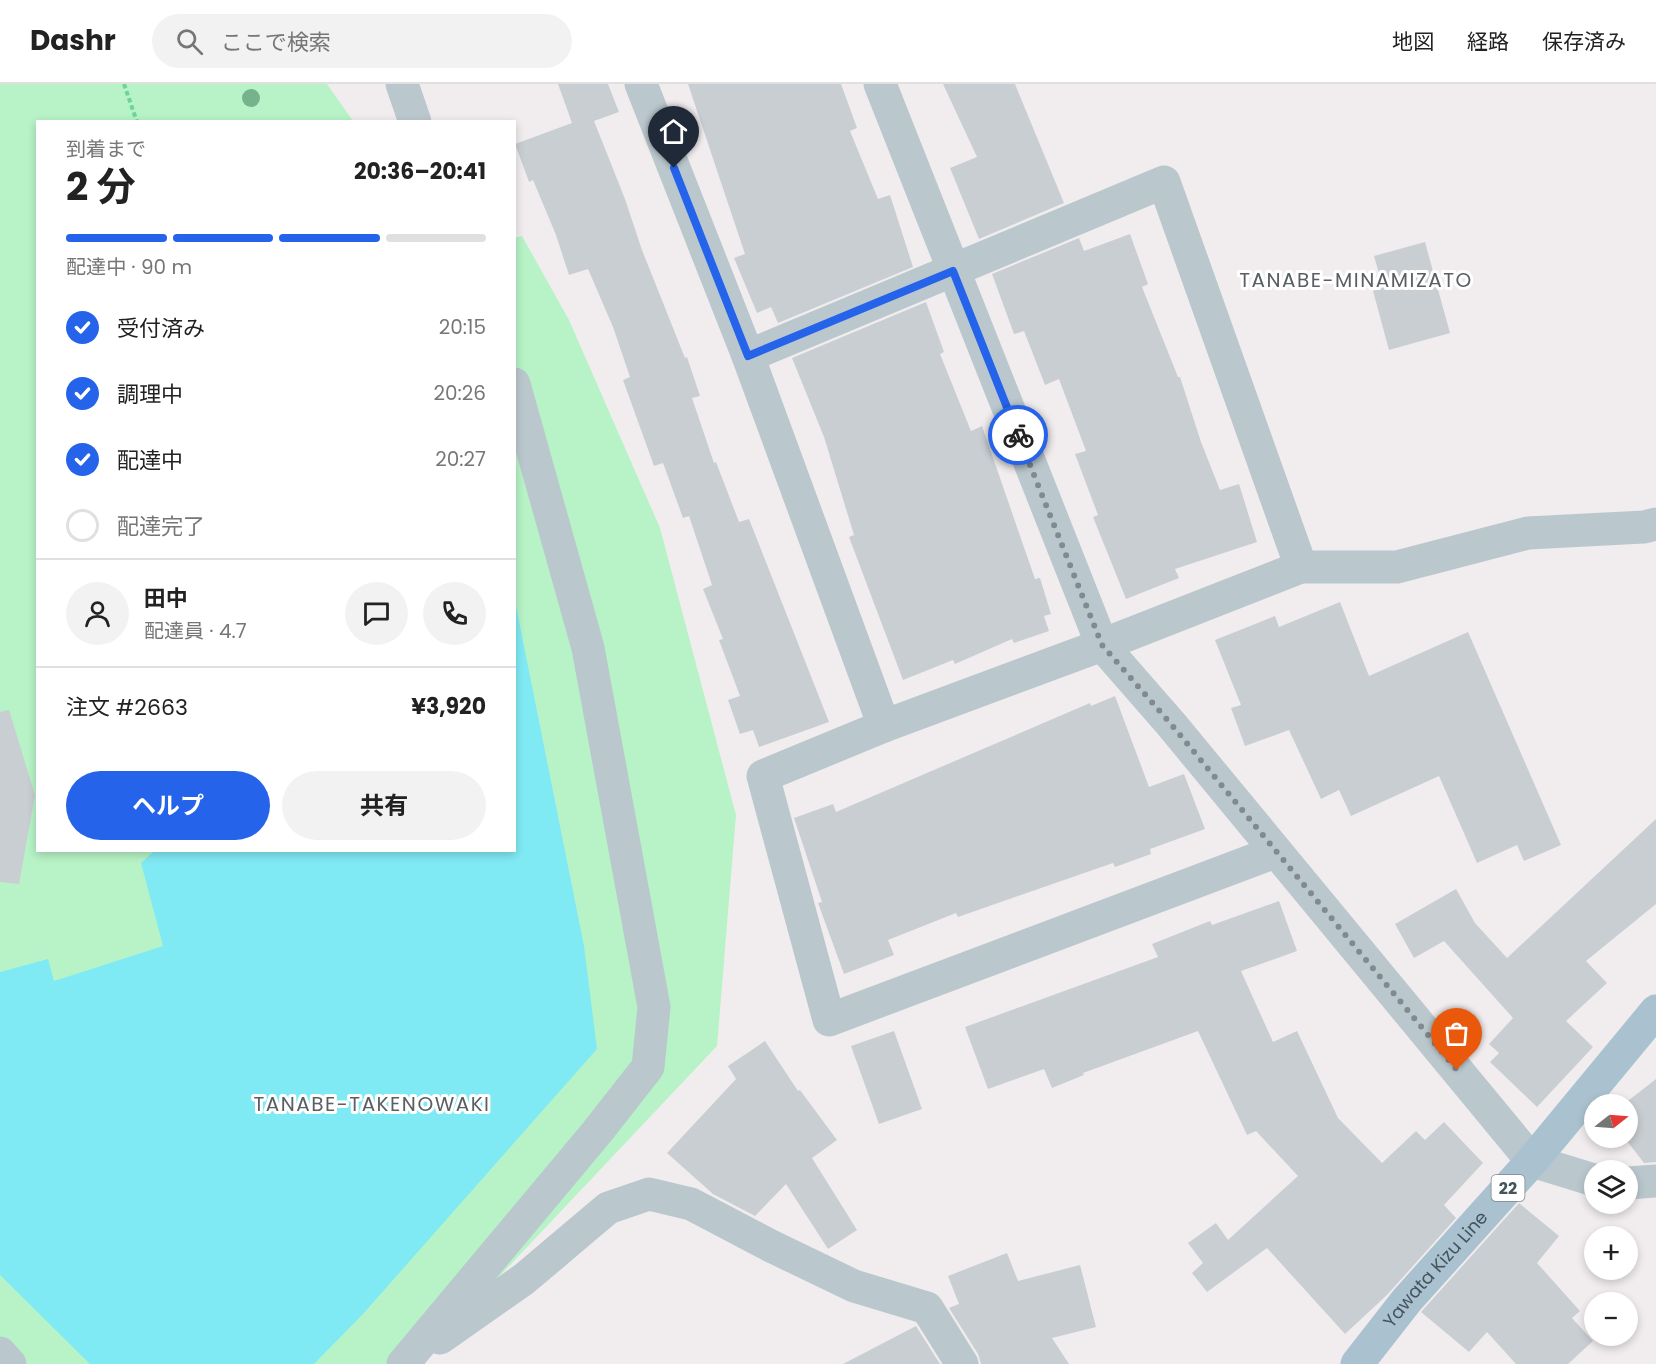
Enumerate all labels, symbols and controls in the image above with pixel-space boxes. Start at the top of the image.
search box [152,14,572,68]
text: Dashr [30,21,116,60]
icon: search [173,25,206,58]
text: ここで検索 [221,27,331,58]
text: 地図 [1392,27,1434,56]
text: 経路 [1467,27,1509,56]
text: 保存済み [1542,27,1626,56]
pin [648,106,699,168]
icon: home [657,115,690,148]
text: 到着まで [66,135,146,163]
text: 20:36–20:41 [354,156,486,187]
text: 2 分 [66,159,136,214]
text: 配達中 · 90 m [66,253,192,281]
district label: TANABE-MINAMIZATO [1239,266,1473,294]
icon: check [66,311,99,344]
text: 受付済み [117,313,205,344]
text: 20:15 [439,313,486,341]
icon: check [66,377,99,410]
text: 調理中 [117,379,183,410]
text: 20:26 [433,379,486,407]
courier [988,405,1048,465]
icon: bike [1002,419,1035,452]
icon: check [66,443,99,476]
text: 配達中 [117,445,183,476]
text: 20:27 [435,445,486,473]
text: 配達完了 [117,511,205,542]
button: person [66,582,129,645]
button: chat [345,582,408,645]
button: phone [423,582,486,645]
text: 田中 [144,583,188,614]
text: 配達員 · 4.7 [144,617,247,645]
text: ¥3,920 [411,691,486,722]
text: 注文 #2663 [66,692,188,723]
button: ヘルプ [66,771,270,840]
button: 共有 [282,771,486,840]
pin [1431,1008,1482,1070]
icon: bag [1440,1017,1473,1050]
district label: TANABE-TAKENOWAKI [253,1090,491,1118]
north arrow [1584,1094,1638,1148]
map controls [1584,1094,1638,1346]
button: layers [1584,1160,1638,1214]
road number: 22 [1492,1175,1524,1201]
street label: Yawata Kizu Line [1377,1205,1493,1333]
button: + [1584,1226,1638,1280]
button: − [1584,1292,1638,1346]

